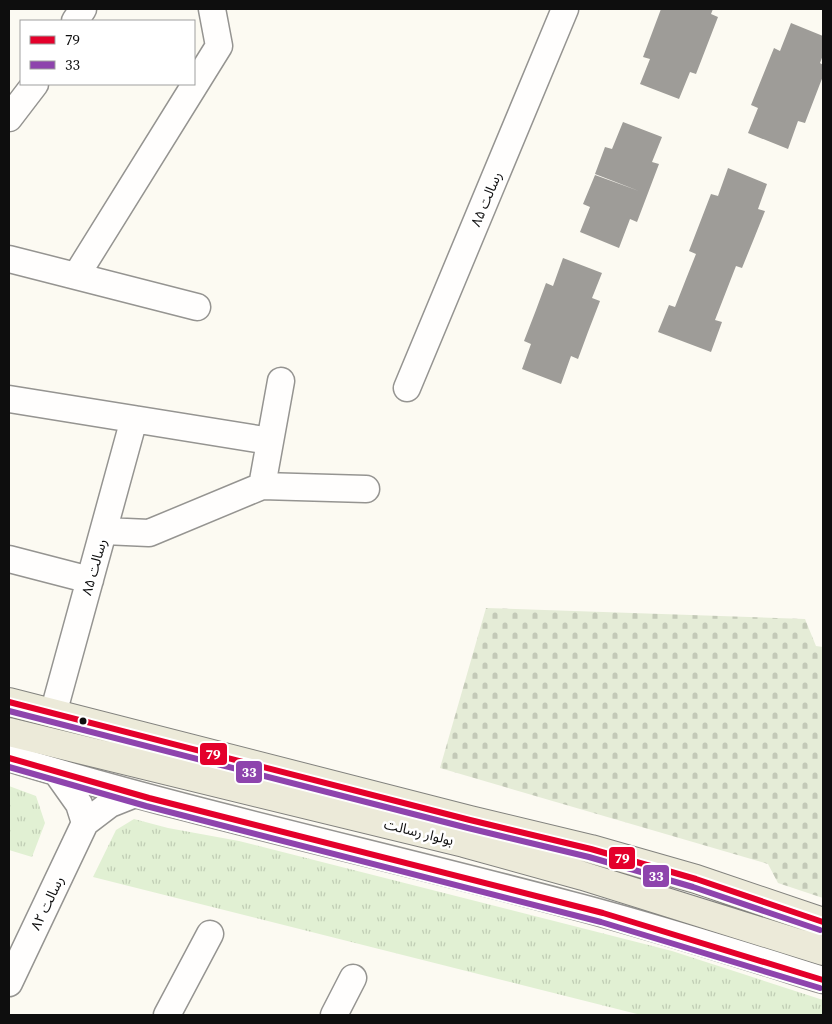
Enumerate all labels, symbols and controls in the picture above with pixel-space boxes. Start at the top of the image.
legend [20,20,195,85]
text: 79 [65,29,80,50]
text: 33 [65,54,80,75]
street label: رسالت ۸۵ [465,168,507,230]
street label: رسالت ۸۵ [76,536,112,598]
unlabelled marker [78,716,88,726]
line badge: 79 [199,742,228,766]
text: 79 [205,744,221,764]
line badge: 33 [235,760,263,784]
text: 33 [241,762,257,782]
street label: بولوار رسالت [382,814,456,850]
line badge: 79 [608,846,636,870]
text: 79 [614,848,630,868]
line badge: 33 [642,864,670,888]
text: 33 [648,866,664,886]
street label: رسالت ۸۲ [25,873,69,933]

